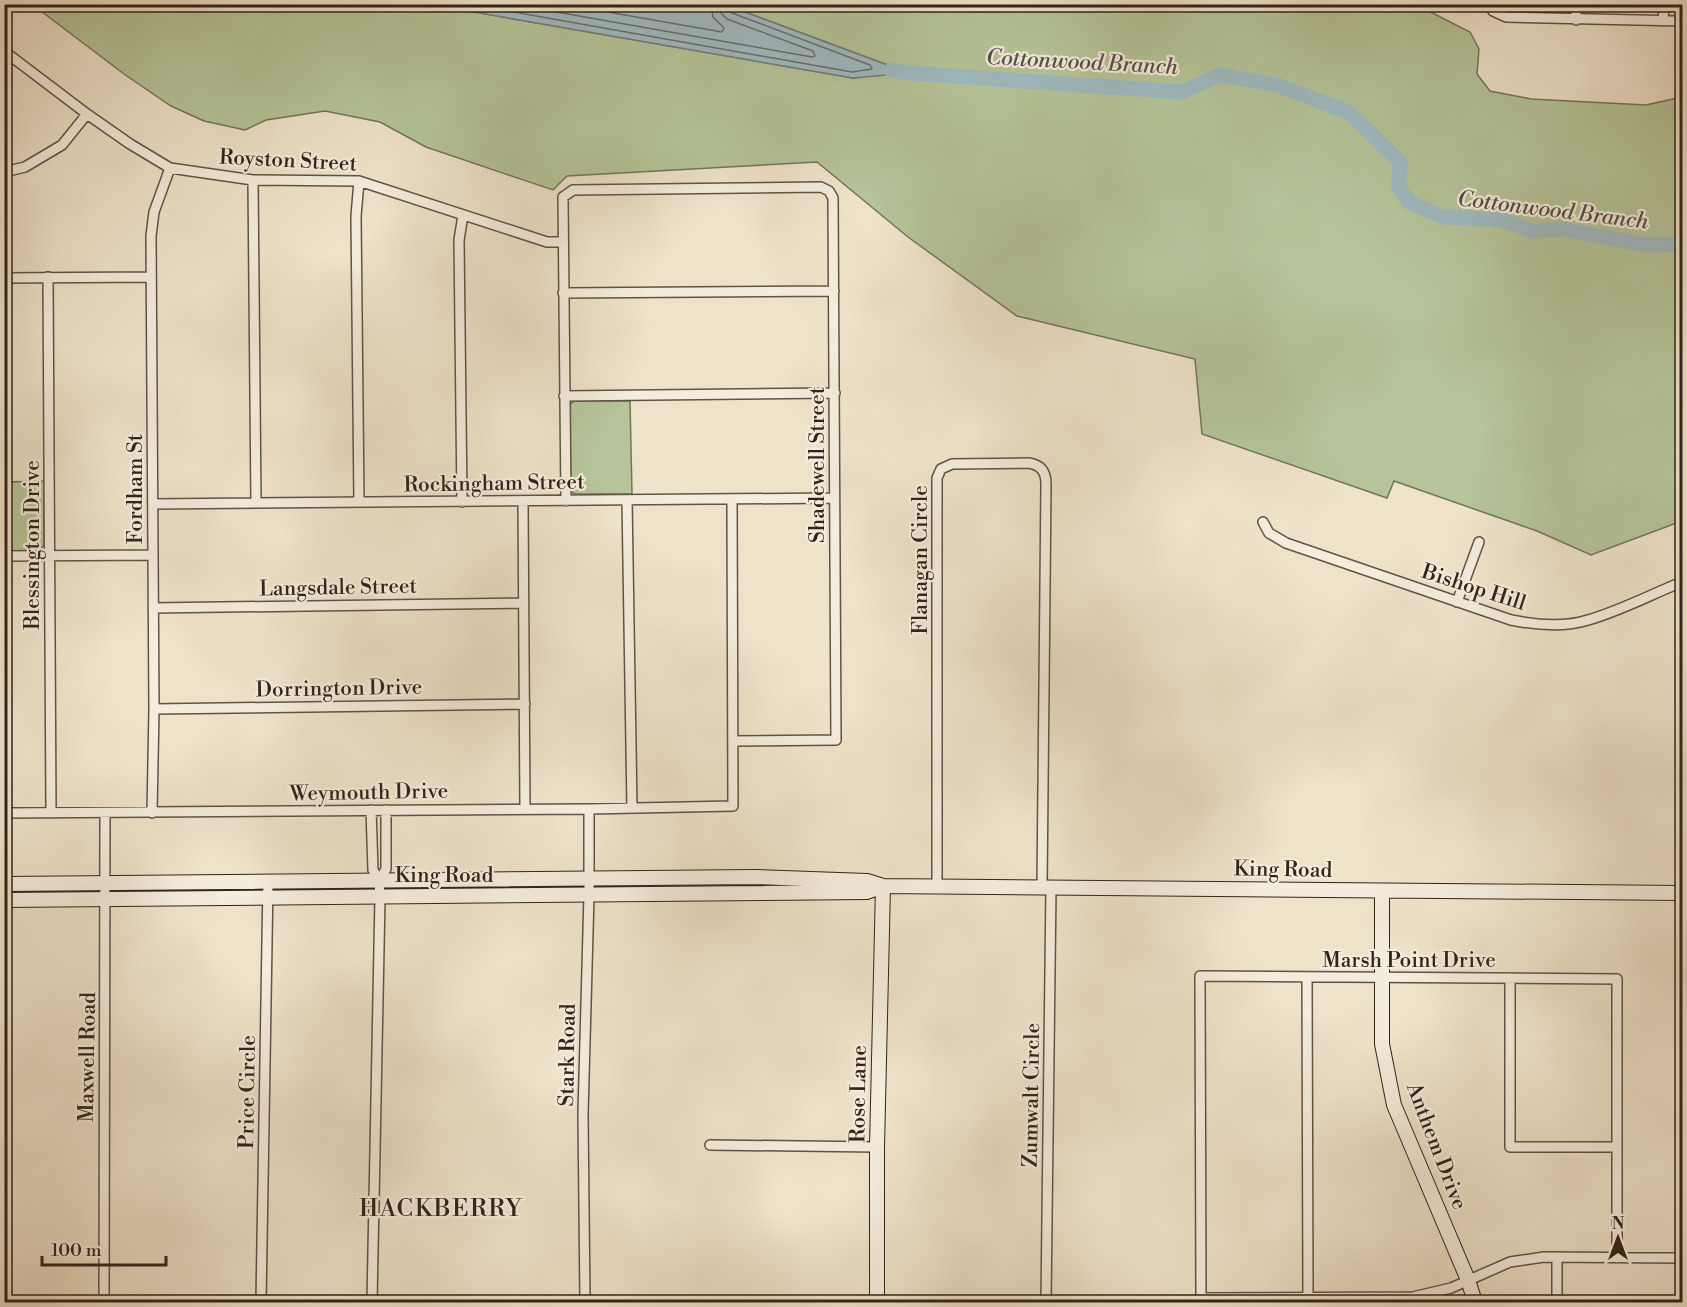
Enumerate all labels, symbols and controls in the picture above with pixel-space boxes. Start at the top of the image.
water label: Cottonwood Branch [985,44,1179,81]
street label: Royston Street [218,144,358,178]
water label: Cottonwood Branch [1456,185,1651,236]
street label: Shadewell Street [805,386,831,543]
street label: Fordham St [123,433,149,544]
street label: Blessington Drive [20,460,46,631]
street label: Rockingham Street [403,469,585,499]
street label: Flanagan Circle [908,485,934,635]
street label: Bishop Hill [1417,559,1529,617]
street label: Langsdale Street [259,574,418,602]
street label: Dorrington Drive [255,675,423,703]
street label: Weymouth Drive [289,779,449,807]
street label: King Road [1233,856,1333,884]
street label: King Road [395,863,493,889]
street label: Marsh Point Drive [1322,948,1496,974]
street label: Maxwell Road [74,992,102,1122]
street label: Stark Road [554,1003,582,1107]
street label: Zumwalt Circle [1018,1023,1046,1168]
street label: Price Circle [234,1035,262,1149]
street label: Rose Lane [845,1045,873,1143]
street label: Anthem Drive [1400,1078,1472,1214]
district label: HACKBERRY [359,1194,523,1224]
north arrow [1588,1208,1648,1268]
text: N [1612,1214,1625,1234]
scale bar [42,1229,166,1267]
text: 100 m [51,1239,102,1262]

